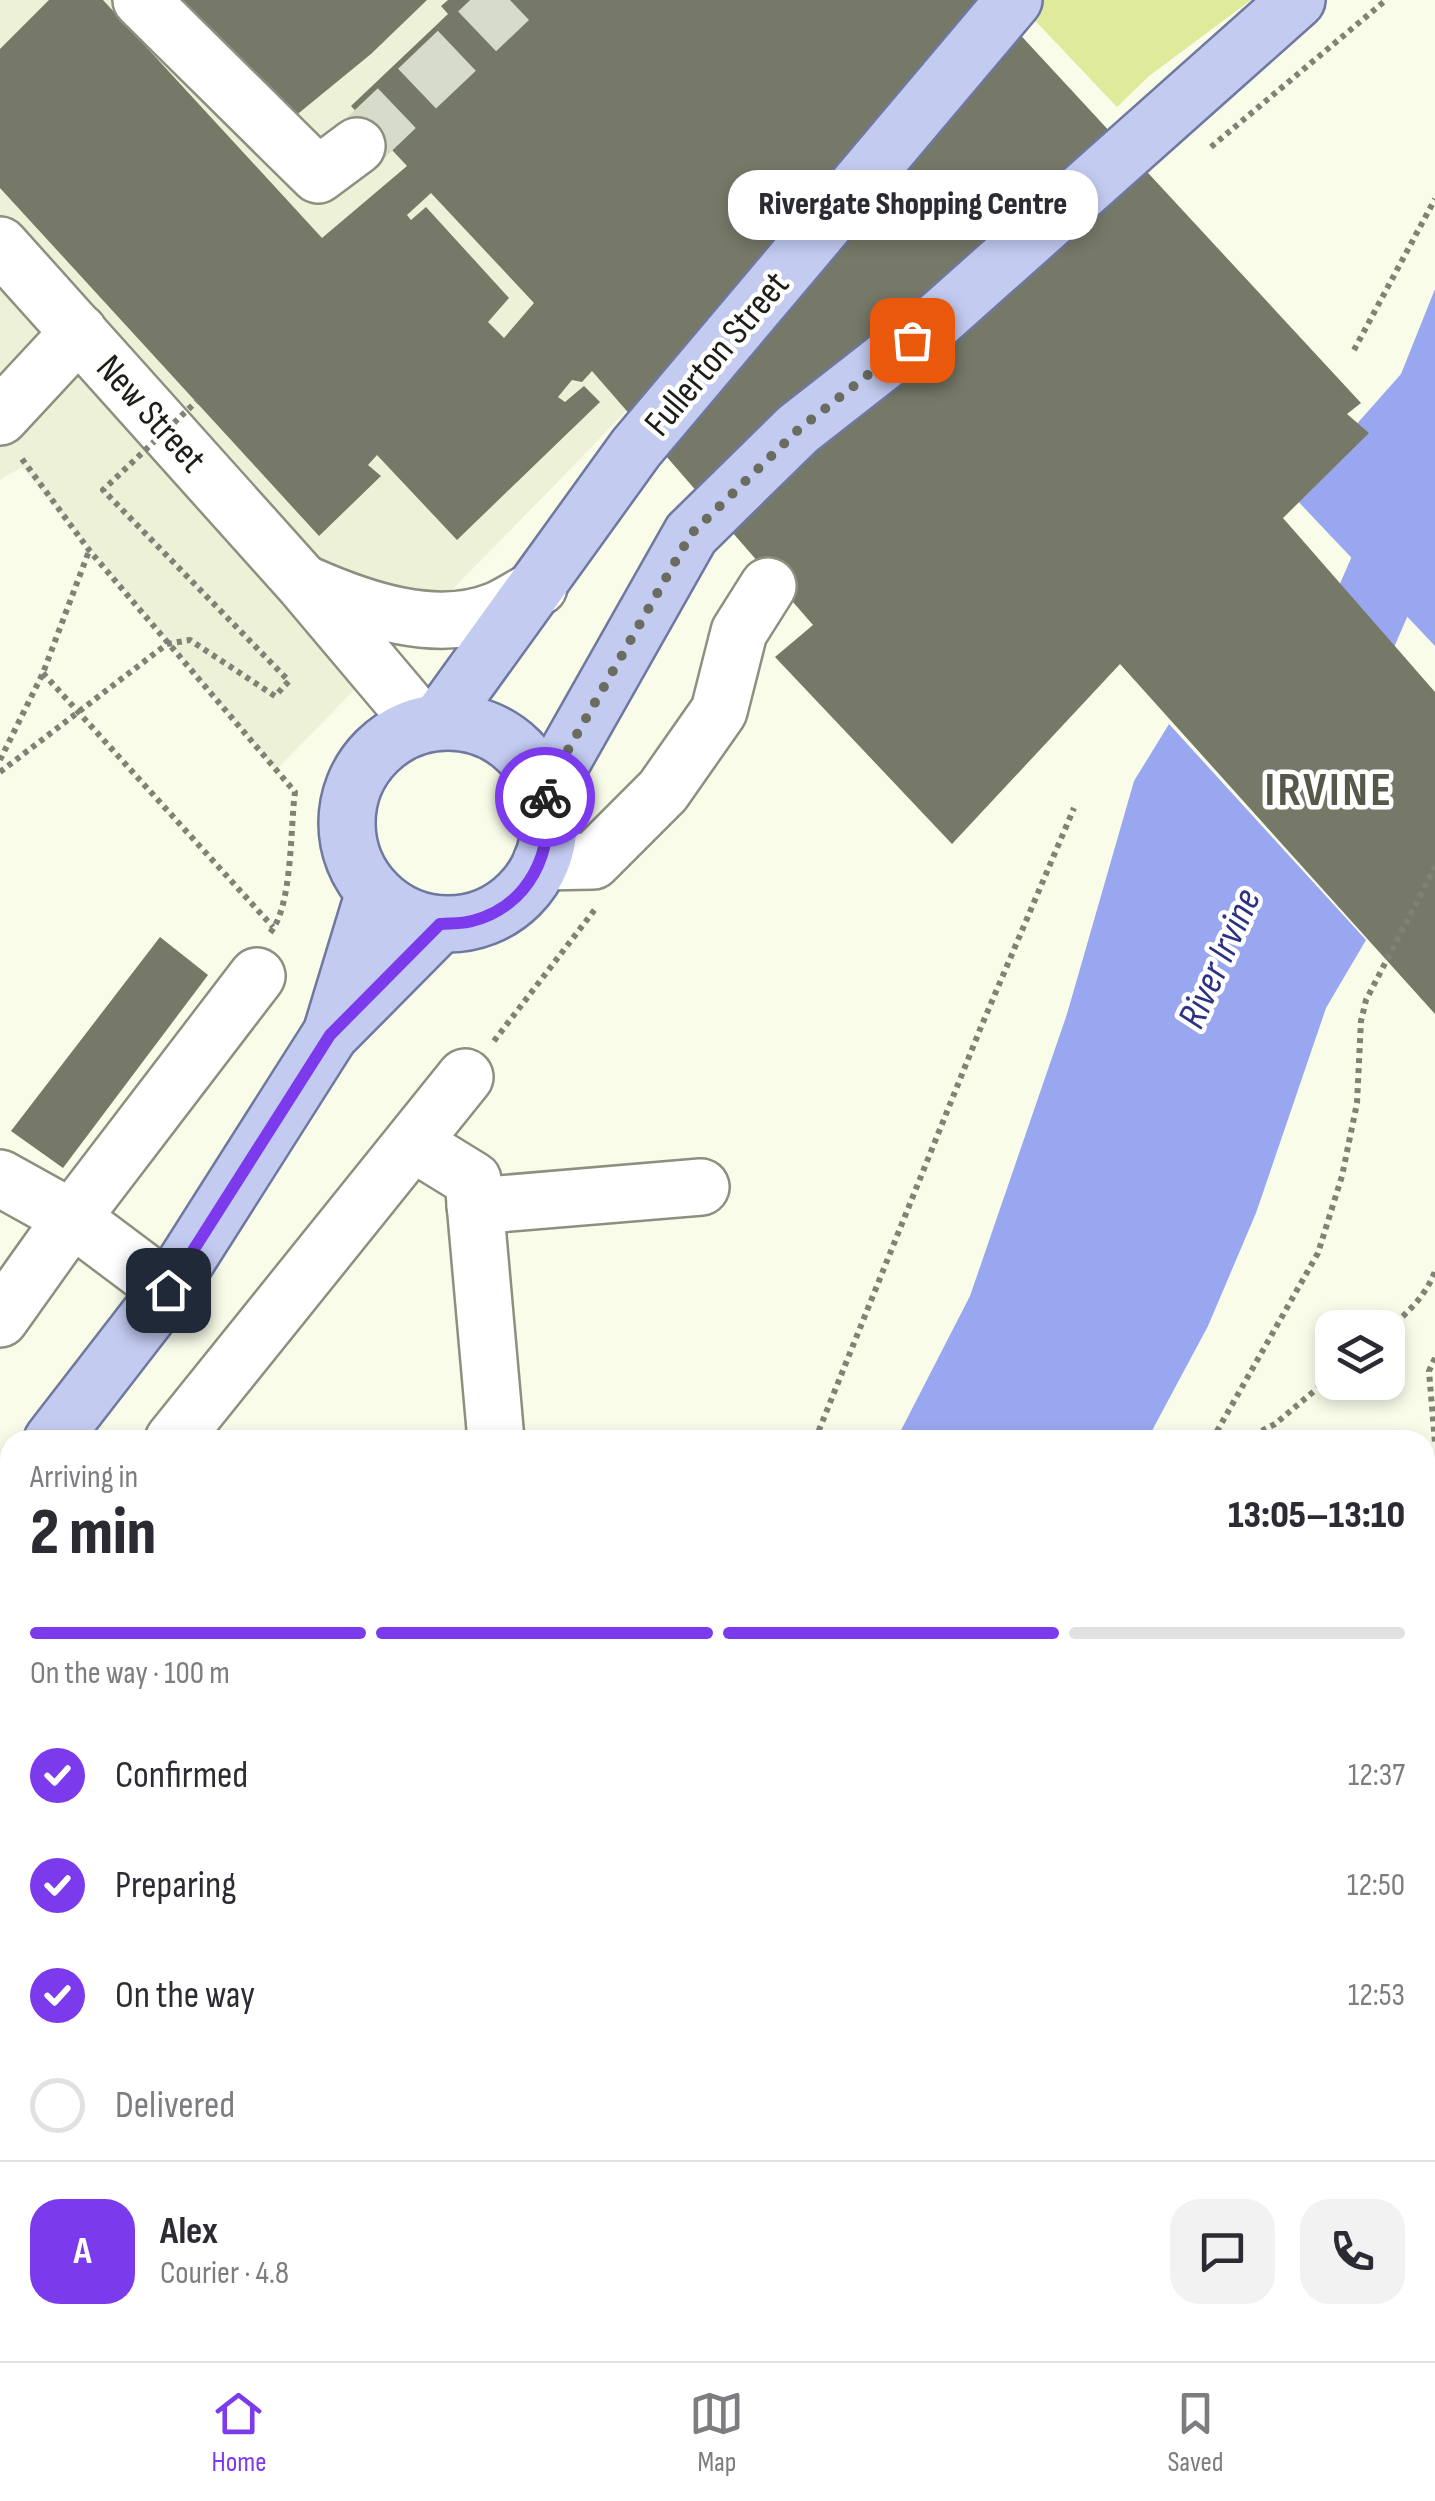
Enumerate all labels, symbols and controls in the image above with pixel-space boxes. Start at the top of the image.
callout: Rivergate Shopping Centre [727,170,1097,240]
text: Rivergate Shopping Centre [759,185,1067,224]
street label: Fullerton Street [635,263,799,445]
pin [870,298,955,383]
icon: bag [885,313,940,368]
street label: New Street [87,346,215,482]
courier [495,747,595,847]
district label: IRVINE [1264,762,1394,819]
icon: bike [518,770,573,825]
water label: River Irvine [1168,882,1272,1036]
pin [126,1248,211,1333]
icon: home [141,1263,196,1318]
map controls [1315,1310,1405,1400]
button: layers [1315,1310,1405,1400]
text: Arriving in [30,1458,138,1497]
text: 13:05–13:10 [1228,1493,1405,1538]
text: 2 min [30,1495,156,1573]
text: On the way · 100 m [30,1654,230,1693]
icon: check [30,1748,85,1803]
text: Confirmed [115,1753,248,1798]
text: 12:37 [1348,1756,1405,1795]
icon: check [30,1858,85,1913]
text: Preparing [115,1863,236,1908]
text: 12:50 [1347,1866,1405,1905]
icon: check [30,1968,85,2023]
text: On the way [115,1973,255,2018]
text: 12:53 [1348,1976,1405,2015]
text: Delivered [115,2083,235,2128]
button: chat [1170,2199,1275,2304]
button: phone [1300,2199,1405,2304]
text: Alex [160,2209,218,2254]
text: A [73,2229,92,2274]
text: Courier · 4.8 [160,2254,289,2293]
tab: Home [211,2386,267,2479]
tab: Map [689,2386,744,2479]
tab: Saved [1167,2386,1224,2479]

